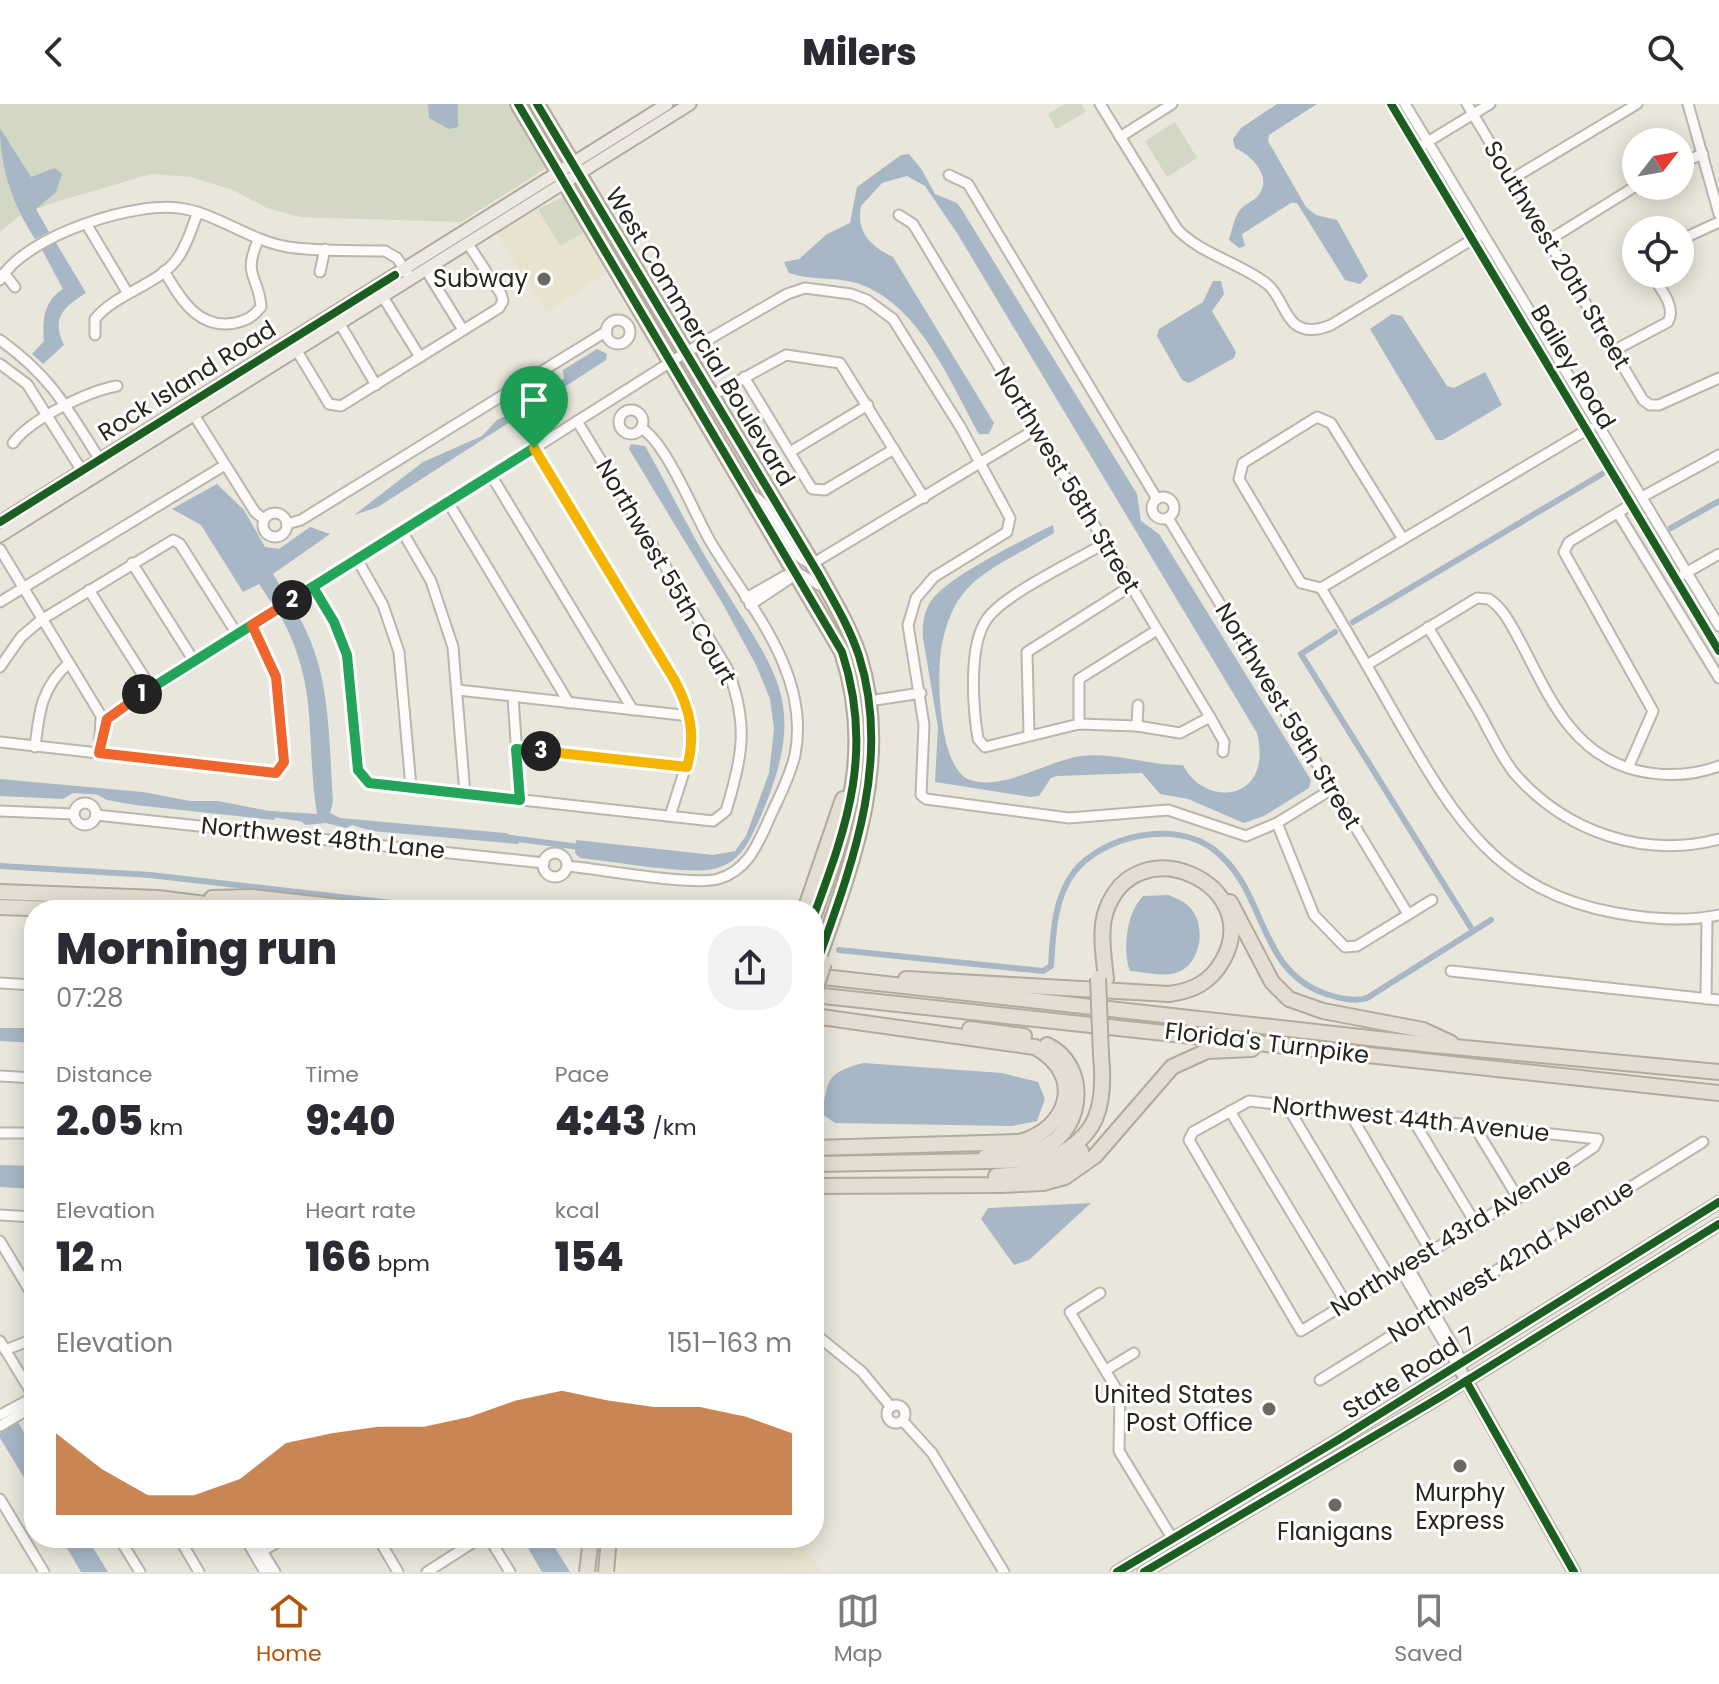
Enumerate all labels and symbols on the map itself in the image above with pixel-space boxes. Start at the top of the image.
north arrow [1622,128,1694,200]
street label: Southwest 20th Street [1476,134,1639,375]
street label: West Commercial Boulevard [598,181,803,492]
place label: Subway [433,262,528,295]
marker: Subway [535,270,553,288]
street label: Bailey Road [1523,298,1624,435]
street label: Rock Island Road [91,312,282,449]
street label: Northwest 58th Street [987,360,1148,599]
pin [500,366,568,448]
street label: Northwest 55th Court [588,453,744,690]
pin: 2 [272,580,312,620]
street label: Northwest 59th Street [1208,596,1369,835]
pin: 1 [122,674,162,714]
pin: 3 [521,731,561,771]
street label: Northwest 48th Lane [199,808,447,867]
street label: Florida's Turnpike [1163,1014,1371,1071]
street label: Northwest 44th Avenue [1271,1088,1551,1149]
street label: Northwest 43rd Avenue [1324,1149,1578,1324]
street label: Northwest 42nd Avenue [1381,1171,1640,1350]
street label: State Road 7 [1336,1319,1481,1427]
place label: United States Post Office [1094,1378,1253,1439]
marker: United States Post Office [1260,1400,1278,1418]
marker: Murphy Express [1451,1457,1469,1475]
place label: Murphy Express [1415,1476,1506,1537]
marker: Flanigans [1326,1496,1344,1514]
place label: Flanigans [1277,1515,1393,1548]

